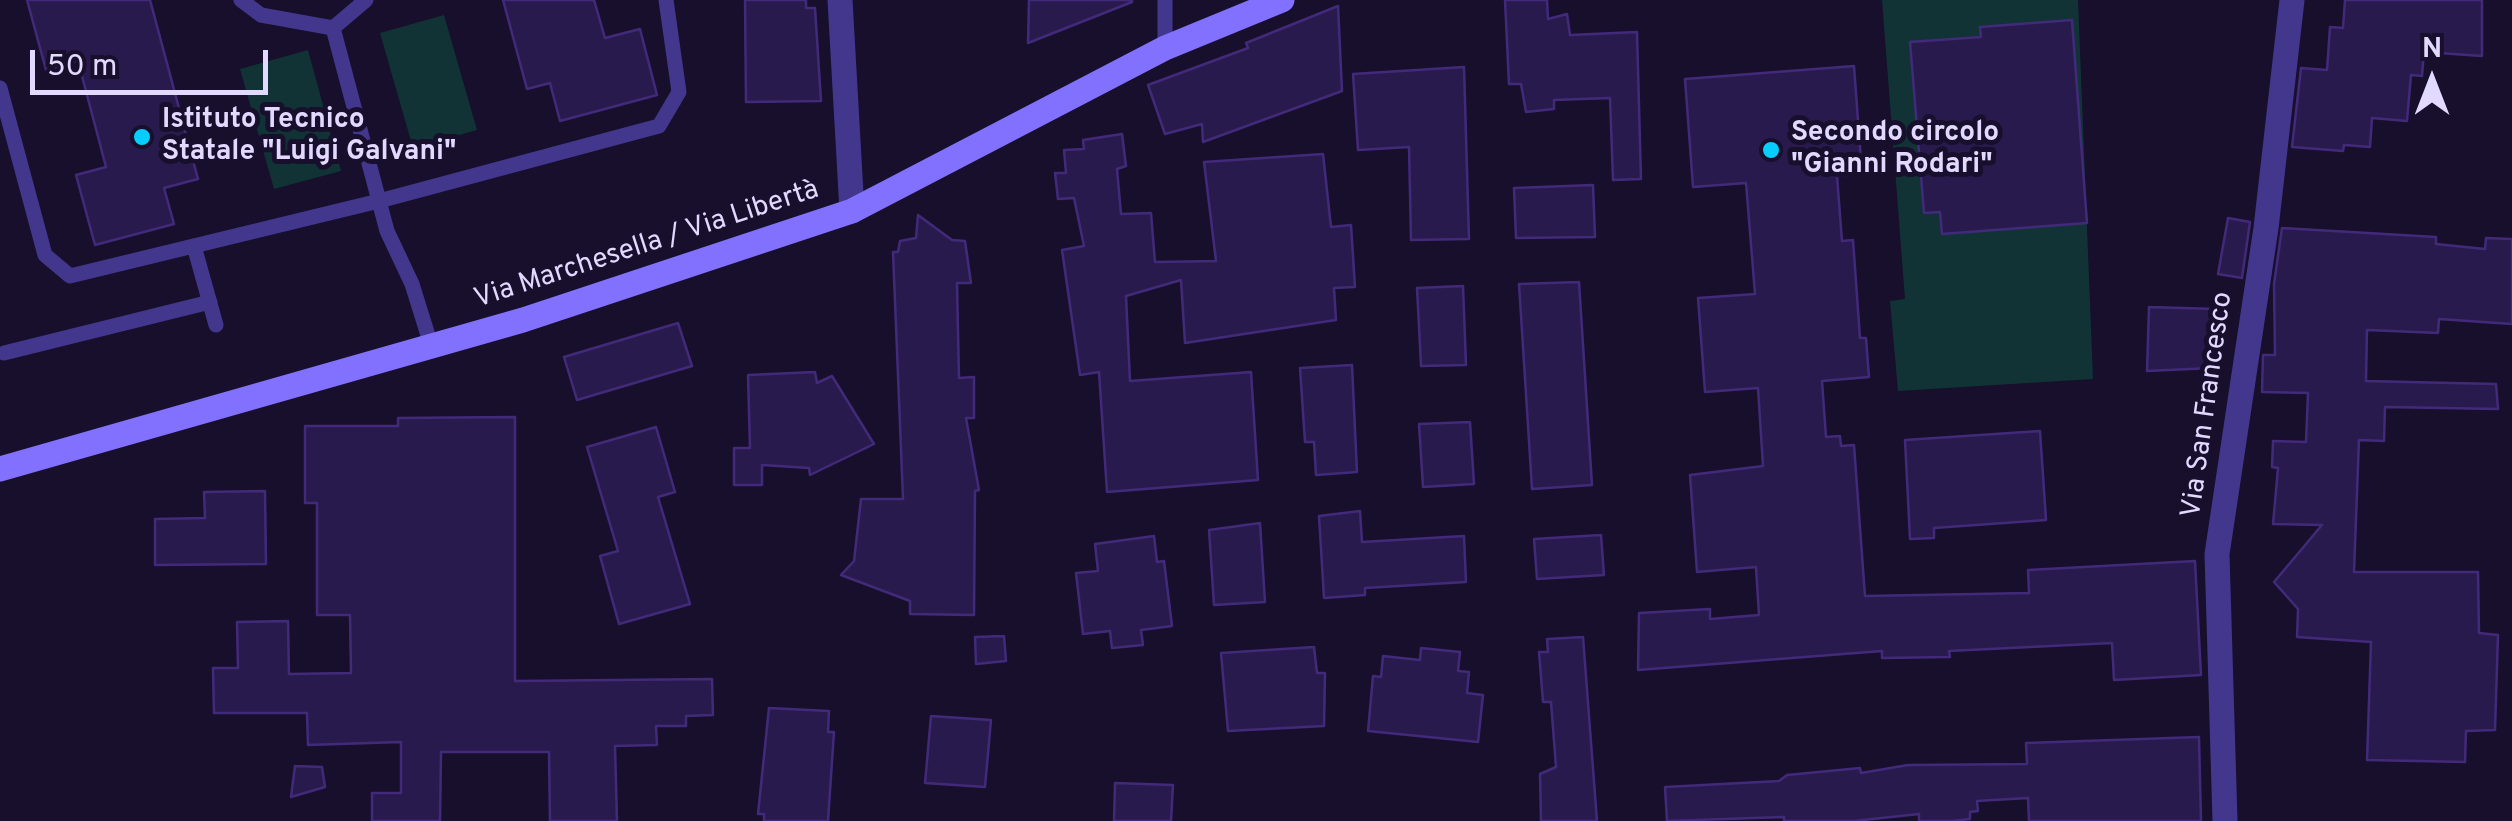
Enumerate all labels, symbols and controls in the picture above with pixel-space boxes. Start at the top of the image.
scale bar [35,30,272,92]
north arrow [2382,30,2482,130]
text: N [2422,32,2442,68]
text: 50 m [47,49,117,86]
place label: Istituto Tecnico Statale "Luigi Galvani" [162,104,456,170]
place label: Secondo circolo "Gianni Rodari" [1791,117,1999,183]
marker: Istituto Tecnico Statale "Luigi Galvani" [131,126,153,148]
marker: Secondo circolo "Gianni Rodari" [1760,139,1782,161]
street label: Via Marchesella / Via Libertà [471,174,823,318]
street label: Via San Francesco [2177,290,2241,520]

